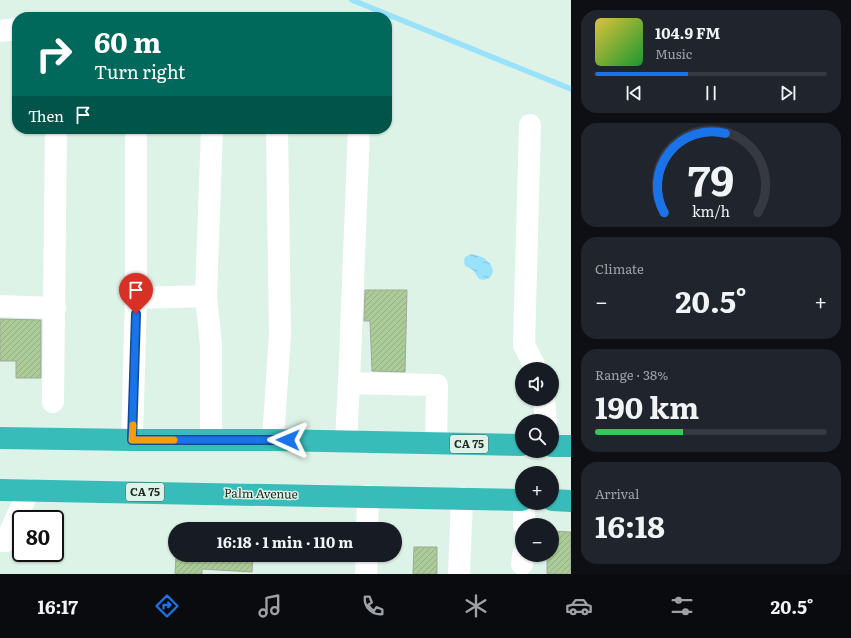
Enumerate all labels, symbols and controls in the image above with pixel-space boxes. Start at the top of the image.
text: 60 m [94,20,161,62]
text: 104.9 FM [655,21,720,44]
icon: right [28,28,80,80]
text: Music [655,44,692,63]
text: Turn right [94,58,185,85]
icon: previous [623,82,645,104]
icon: pause [700,82,722,104]
icon: next [777,82,799,104]
text: Then [28,104,64,127]
icon: arrive [72,104,94,126]
text: 79 [688,146,734,208]
text: km/h [692,199,731,220]
text: Climate [595,259,644,278]
pin [119,273,153,314]
text: 20.5° [675,278,747,322]
icon: arrive [125,279,147,301]
text: − [595,284,608,317]
text: + [814,284,827,317]
map controls [515,362,559,562]
button: sound [515,362,559,406]
text: Range · 38% [595,365,668,384]
text: 190 km [595,384,699,428]
button: search [515,414,559,458]
position arrow [267,419,309,461]
road number: CA 75 [450,435,488,453]
button: + [515,466,559,510]
road number: CA 75 [126,483,164,501]
street label: Palm Avenue [224,483,298,503]
text: Arrival [595,484,639,503]
text: 16:18 [595,503,665,547]
speed limit sign: 80 [12,510,64,562]
button: − [515,518,559,562]
text: 16:18 · 1 min · 110 m [217,530,353,553]
icon: directions [153,592,181,620]
icon: music [256,592,284,620]
icon: phone [359,592,387,620]
icon: climate [462,592,490,620]
icon: car [565,592,593,620]
icon: filters [668,592,696,620]
text: 16:17 [37,593,78,620]
text: 20.5° [771,593,813,620]

